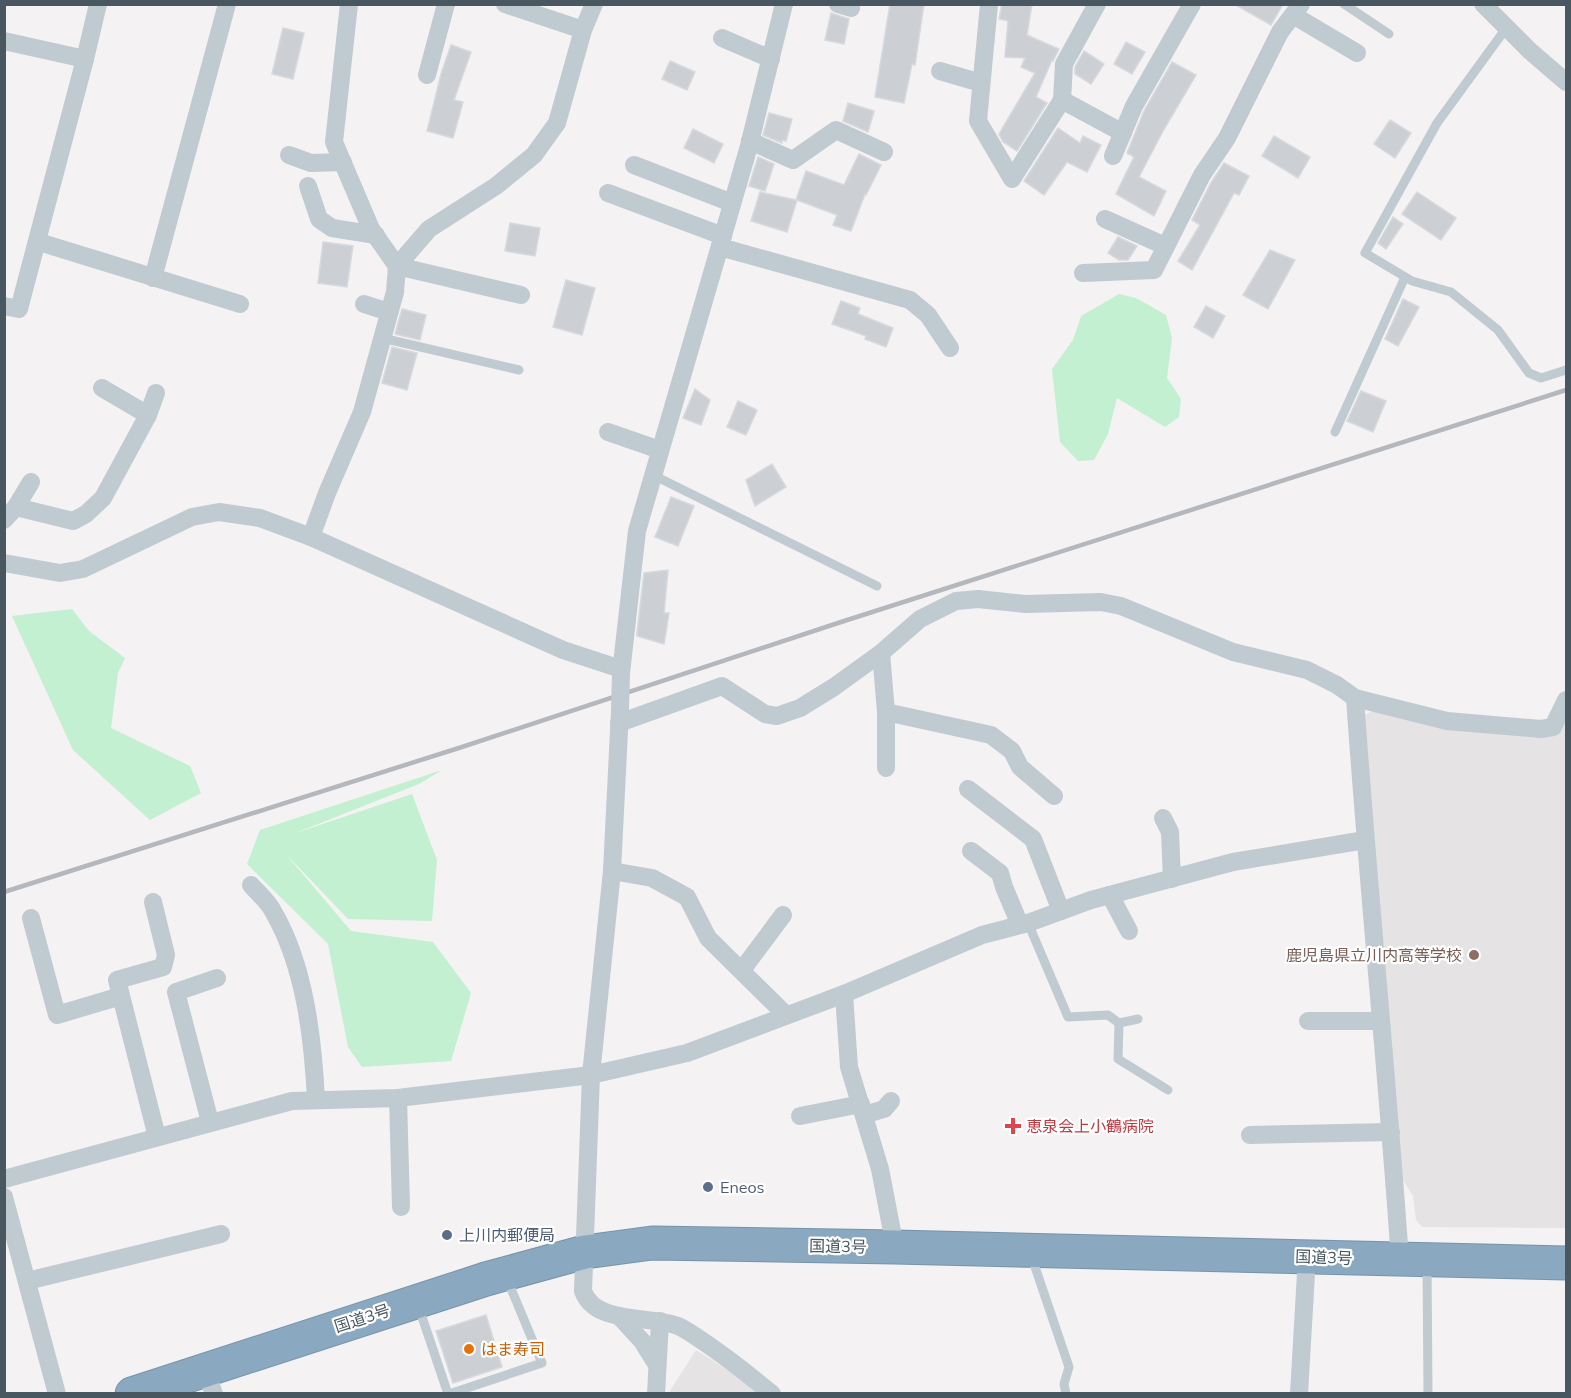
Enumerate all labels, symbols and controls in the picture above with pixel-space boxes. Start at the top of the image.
place label: 鹿児島県立川内高等学校 [1286,945,1462,965]
marker: 鹿児島県立川内高等学校 [1467,948,1481,962]
place label: 恵泉会上小鶴病院 [1026,1116,1154,1136]
marker: 恵泉会上小鶴病院 [1004,1117,1022,1135]
place label: Eneos [720,1177,765,1197]
marker: Eneos [701,1180,715,1194]
place label: 上川内郵便局 [459,1225,555,1245]
marker: 上川内郵便局 [440,1228,454,1242]
street label: 国道3号 [809,1235,867,1257]
street label: 国道3号 [1295,1246,1353,1268]
street label: 国道3号 [332,1300,392,1336]
place label: はま寿司 [481,1339,545,1359]
marker: はま寿司 [462,1342,476,1356]

